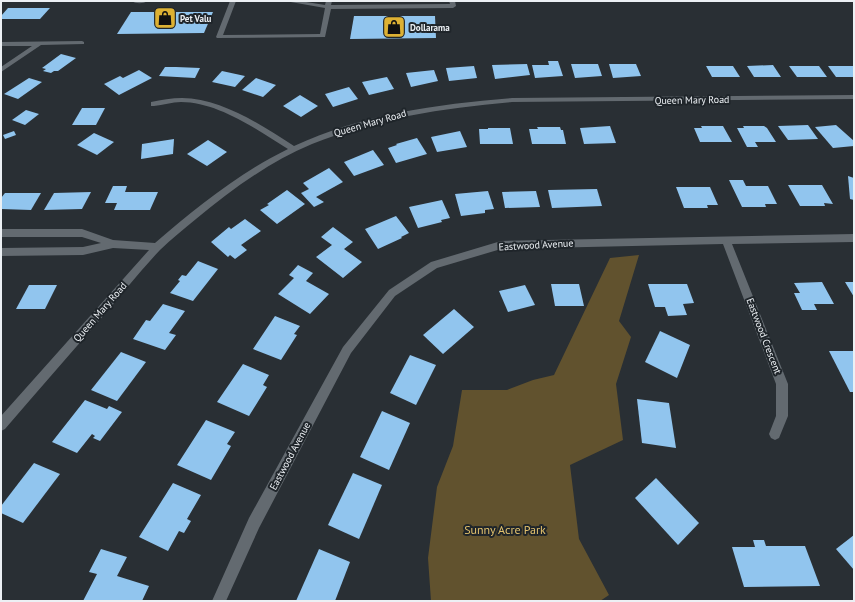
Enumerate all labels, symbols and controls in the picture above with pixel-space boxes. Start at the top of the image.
shop icon: Pet Valu [152,5,178,31]
place label: Pet Valu [180,13,212,24]
shop icon: Dollarama [381,14,407,40]
place label: Dollarama [410,22,450,33]
street label: Queen Mary Road [654,93,730,107]
street label: Queen Mary Road [332,106,408,140]
street label: Eastwood Avenue [498,237,574,253]
street label: Queen Mary Road [71,279,129,345]
street label: Eastwood Crescent [744,296,785,376]
street label: Eastwood Avenue [267,420,313,492]
park label: Sunny Acre Park [464,522,546,537]

